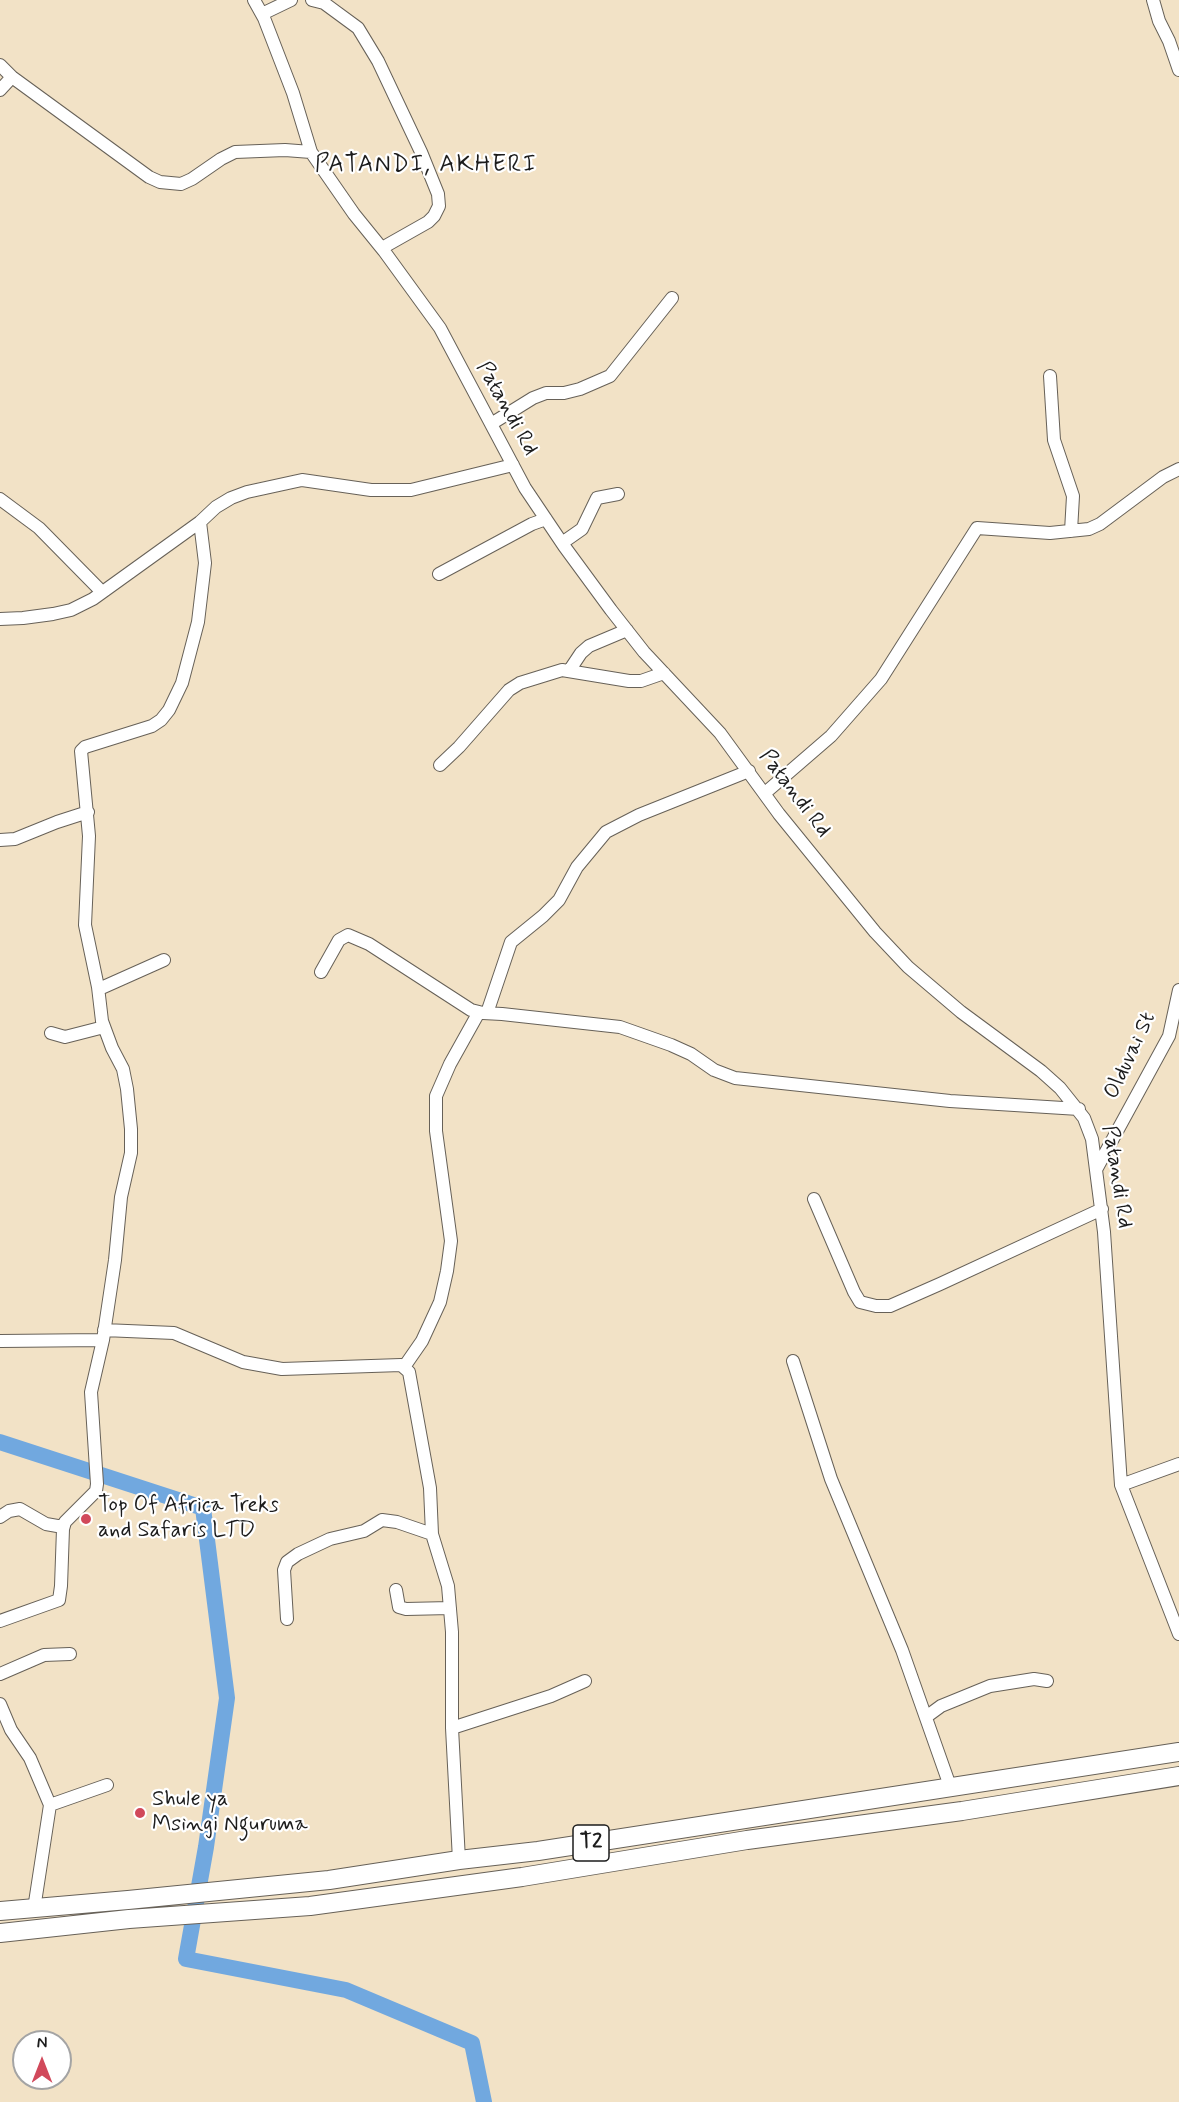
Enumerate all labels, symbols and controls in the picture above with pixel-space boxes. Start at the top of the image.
district label: PATANDI, AKHERI [318,152,534,180]
street label: Patandi Rd [469,357,543,461]
street label: Patandi Rd [752,745,836,843]
street label: Olduvai St [1099,1008,1163,1104]
street label: Patandi Rd [1095,1124,1137,1230]
place label: Top Of Africa Treks and Safaris LTD [98,1493,279,1544]
marker: Top Of Africa Treks and Safaris LTD [79,1512,93,1526]
place label: Shule ya Msingi Nguruma [152,1787,308,1838]
marker: Shule ya Msingi Nguruma [133,1806,147,1820]
road number: T2 [573,1825,609,1861]
north arrow [12,2030,72,2090]
text: N [37,2033,47,2054]

